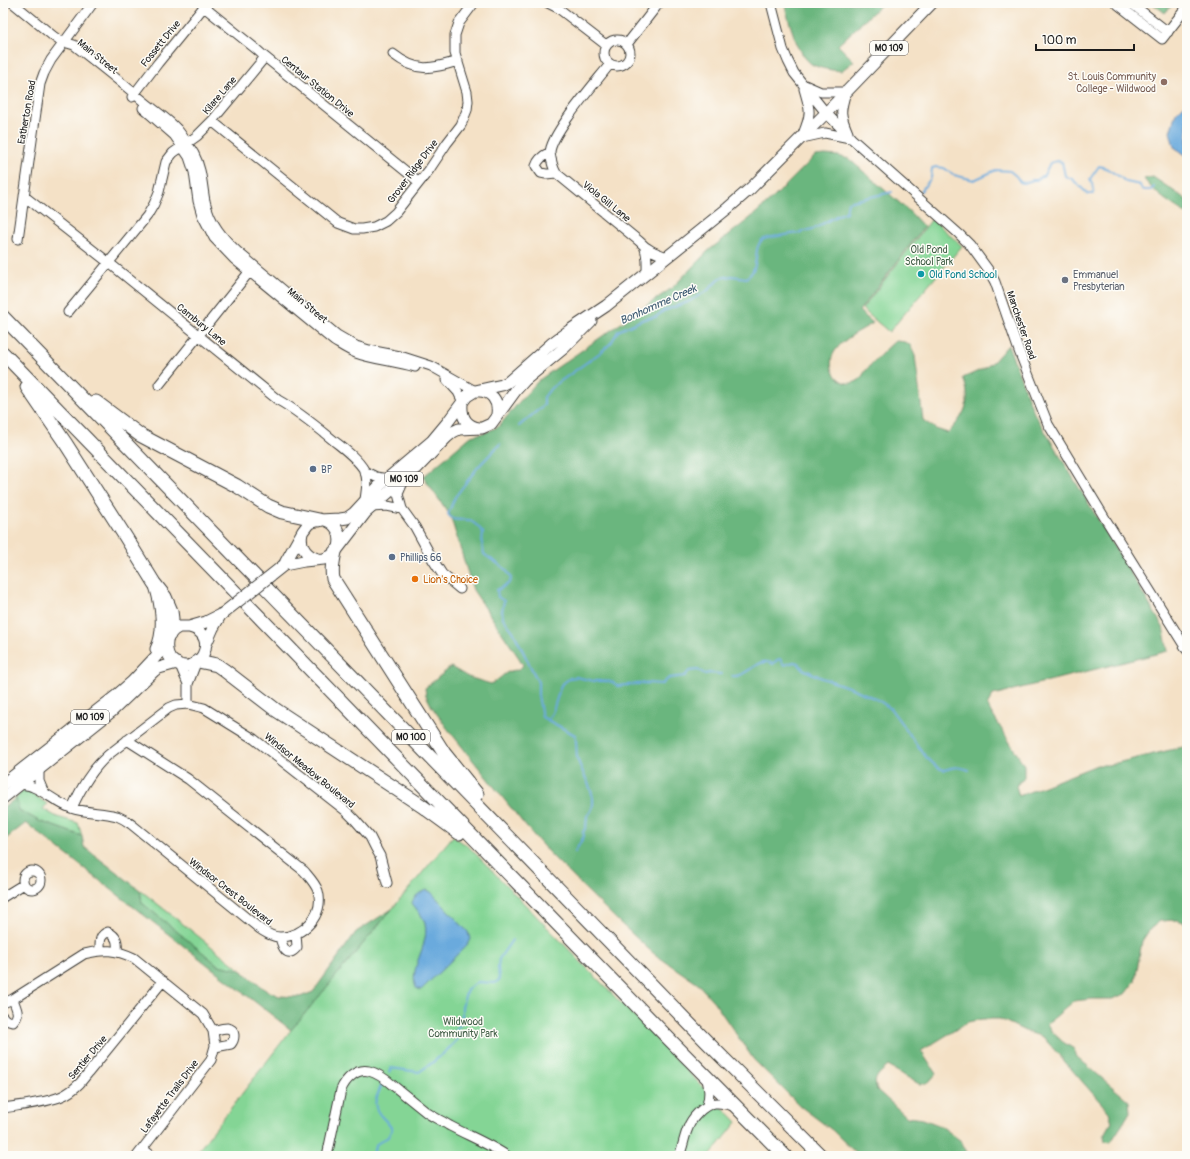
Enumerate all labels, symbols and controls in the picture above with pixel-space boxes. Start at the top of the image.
street label: Fossett Drive [138,18,183,69]
scale bar [1036,26,1134,52]
text: 100 m [1042,33,1077,48]
street label: Main Street [75,37,121,77]
road number: MO 109 [870,41,908,55]
street label: Centaur Station Drive [279,54,356,120]
place label: St. Louis Community College - Wildwood [1068,71,1157,95]
street label: Kilare Lane [200,74,239,117]
marker: St. Louis Community College - Wildwood [1159,77,1169,87]
street label: Eatherton Road [15,79,39,145]
street label: Grover Ridge Drive [385,137,441,206]
street label: Viola Gill Lane [580,179,633,225]
park label: Old Pond School Park [905,244,954,268]
marker: Old Pond School [916,269,926,279]
place label: Old Pond School [929,269,997,281]
place label: Emmanuel Presbyterian [1073,269,1125,293]
marker: Emmanuel Presbyterian [1060,275,1070,285]
water label: Bonhomme Creek [618,281,700,327]
street label: Main Street [285,286,331,327]
street label: Manchester Road [1004,289,1038,361]
street label: Cambury Lane [174,301,229,348]
marker: BP [308,464,318,474]
place label: BP [321,464,333,476]
road number: MO 109 [385,472,423,486]
marker: Phillips 66 [387,552,397,562]
place label: Phillips 66 [400,552,442,564]
marker: Lion's Choice [410,574,420,584]
place label: Lion's Choice [423,574,478,586]
road number: MO 109 [71,710,109,724]
road number: MO 100 [392,730,430,744]
street label: Windsor Meadow Boulevard [262,731,357,811]
street label: Windsor Crest Boulevard [186,856,274,928]
park label: Wildwood Community Park [428,1016,499,1040]
street label: Sentier Drive [66,1033,110,1082]
street label: Lafayette Trails Drive [138,1058,201,1136]

